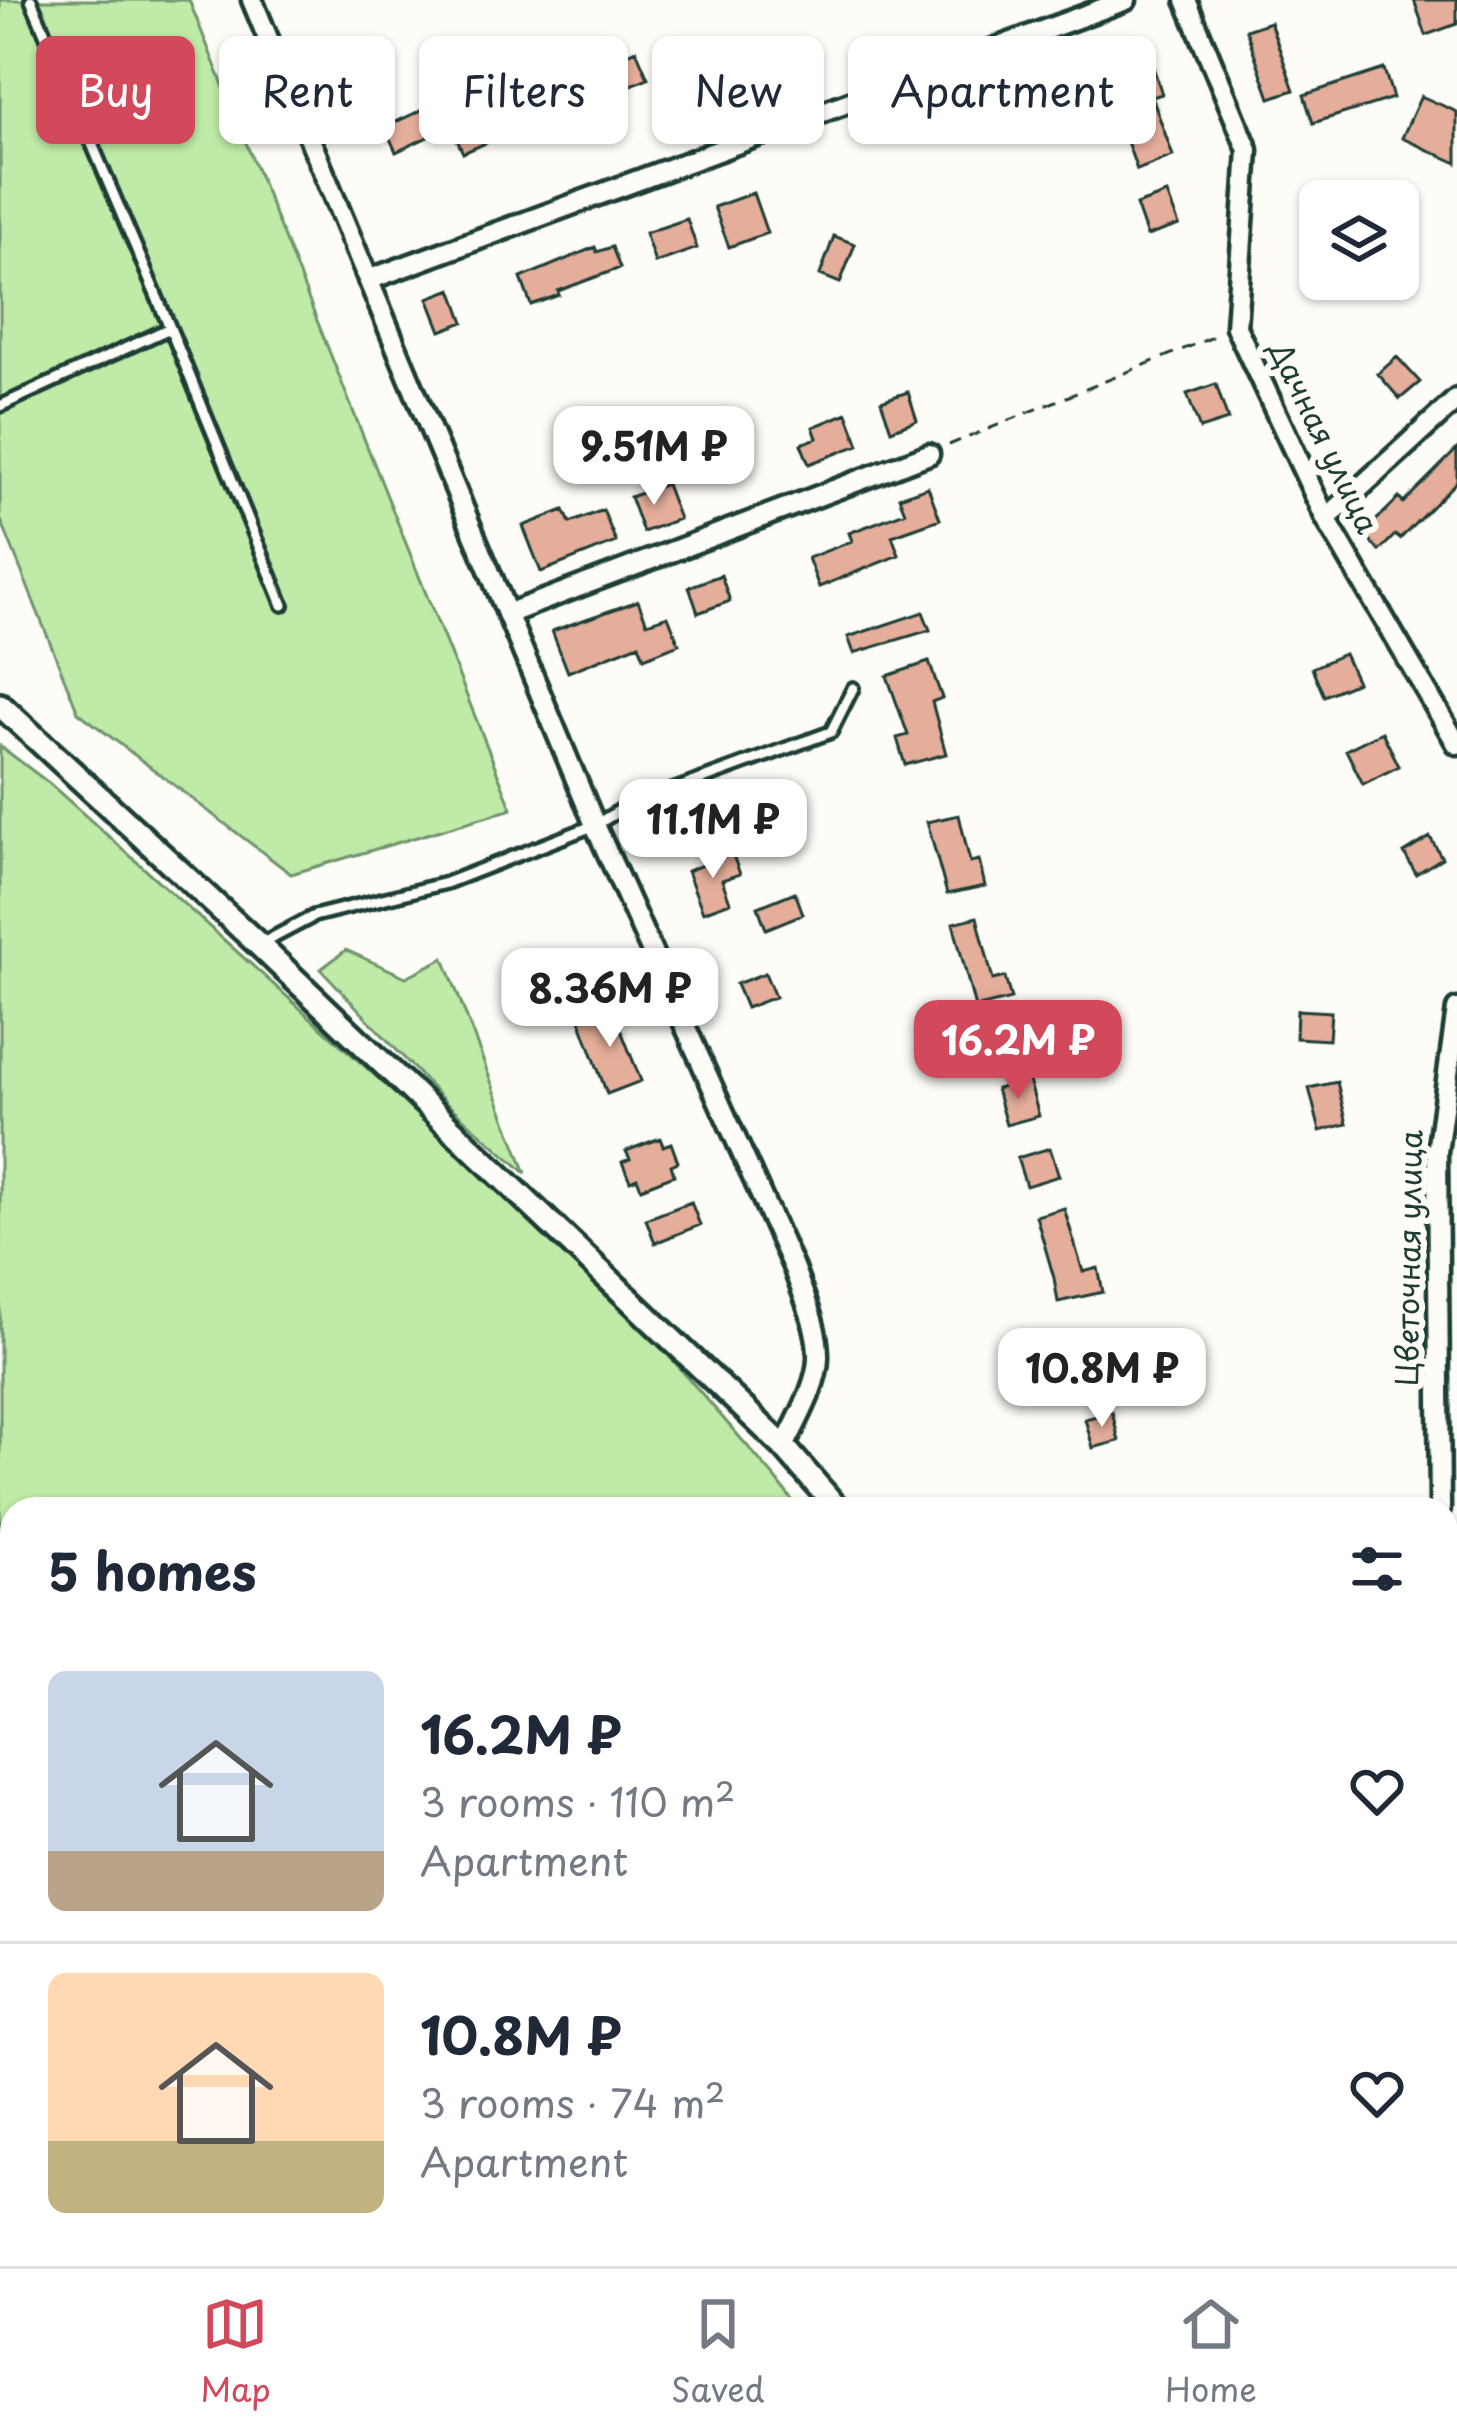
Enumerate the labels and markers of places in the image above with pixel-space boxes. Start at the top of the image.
pin: 9.51M ₽ [543,406,765,508]
pin: 11.1M ₽ [602,779,824,881]
pin: 8.36M ₽ [499,948,721,1050]
pin: 16.2M ₽ [907,1000,1129,1102]
pin: 10.8M ₽ [991,1328,1213,1430]

